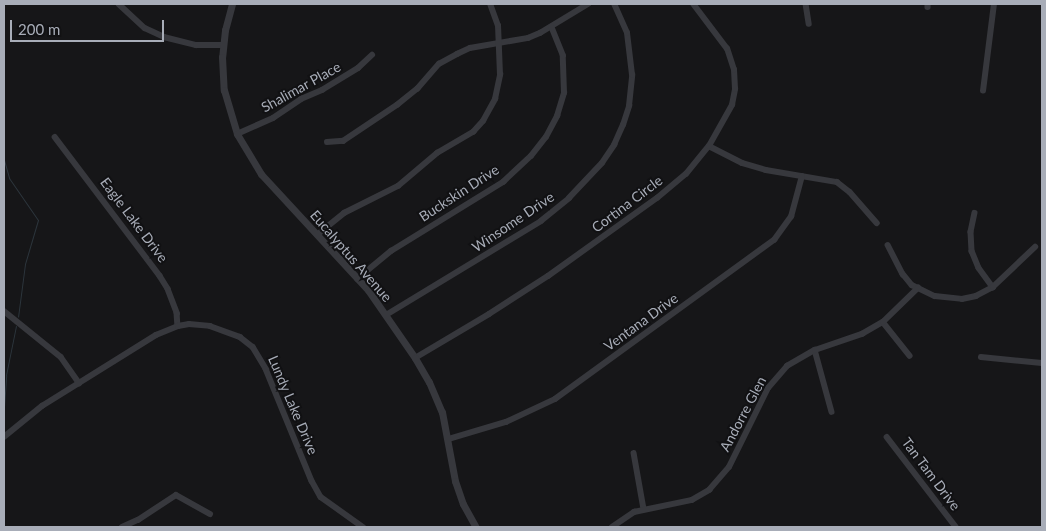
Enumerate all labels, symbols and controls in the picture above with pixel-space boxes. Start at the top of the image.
scale bar [12,10,166,42]
text: 200 m [18,20,60,38]
street label: Shalimar Place [258,58,344,116]
street label: Buckskin Drive [416,161,502,225]
street label: Cortina Circle [588,172,666,236]
street label: Eagle Lake Drive [97,174,171,266]
street label: Winsome Drive [469,188,557,256]
street label: Eucalyptus Avenue [307,207,395,305]
street label: Ventana Drive [601,290,681,354]
street label: Lundy Lake Drive [265,353,321,457]
street label: Andorre Glen [716,374,770,454]
street label: Tan Tam Drive [898,434,964,514]

